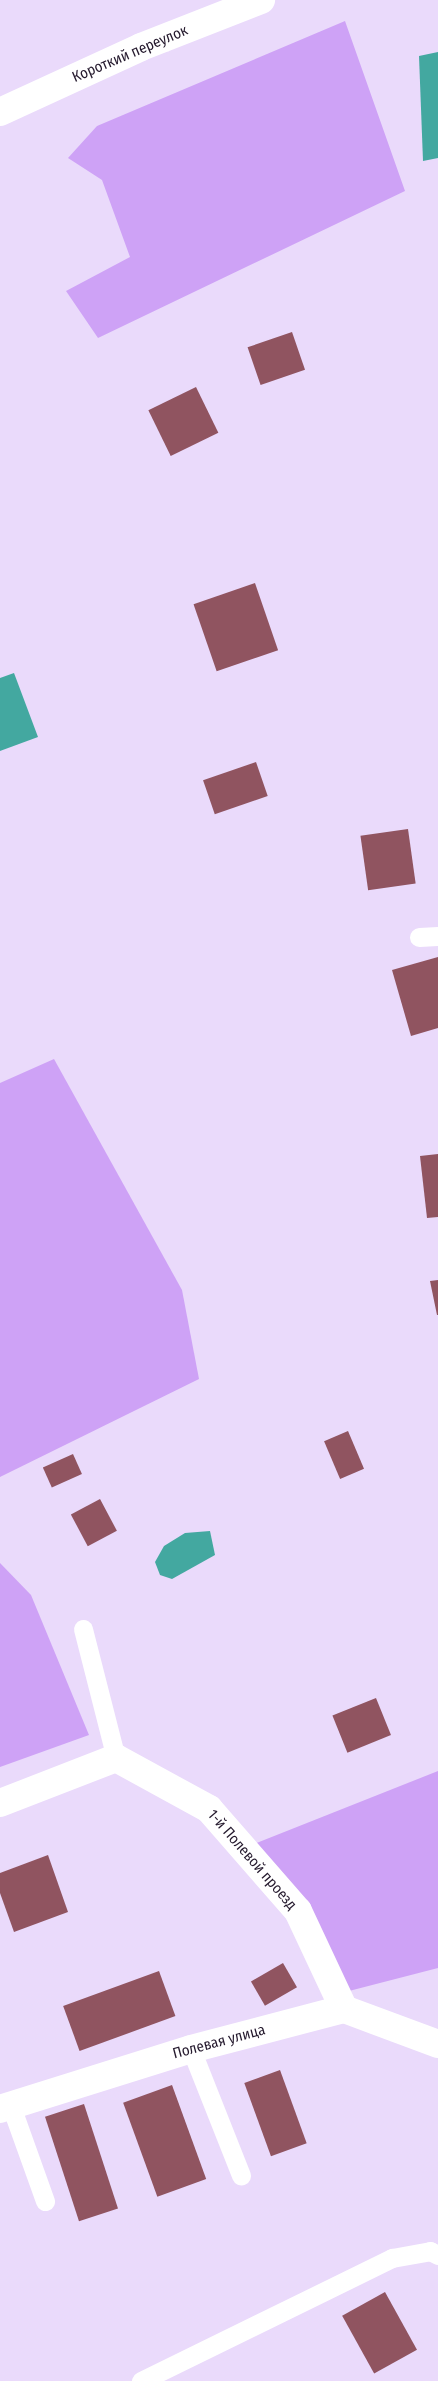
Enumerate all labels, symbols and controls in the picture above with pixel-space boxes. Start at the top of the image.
street label: Короткий переулок [69,22,191,86]
street label: 1-й Полевой проезд [204,1806,300,1914]
street label: Полевая улица [171,2021,267,2063]

